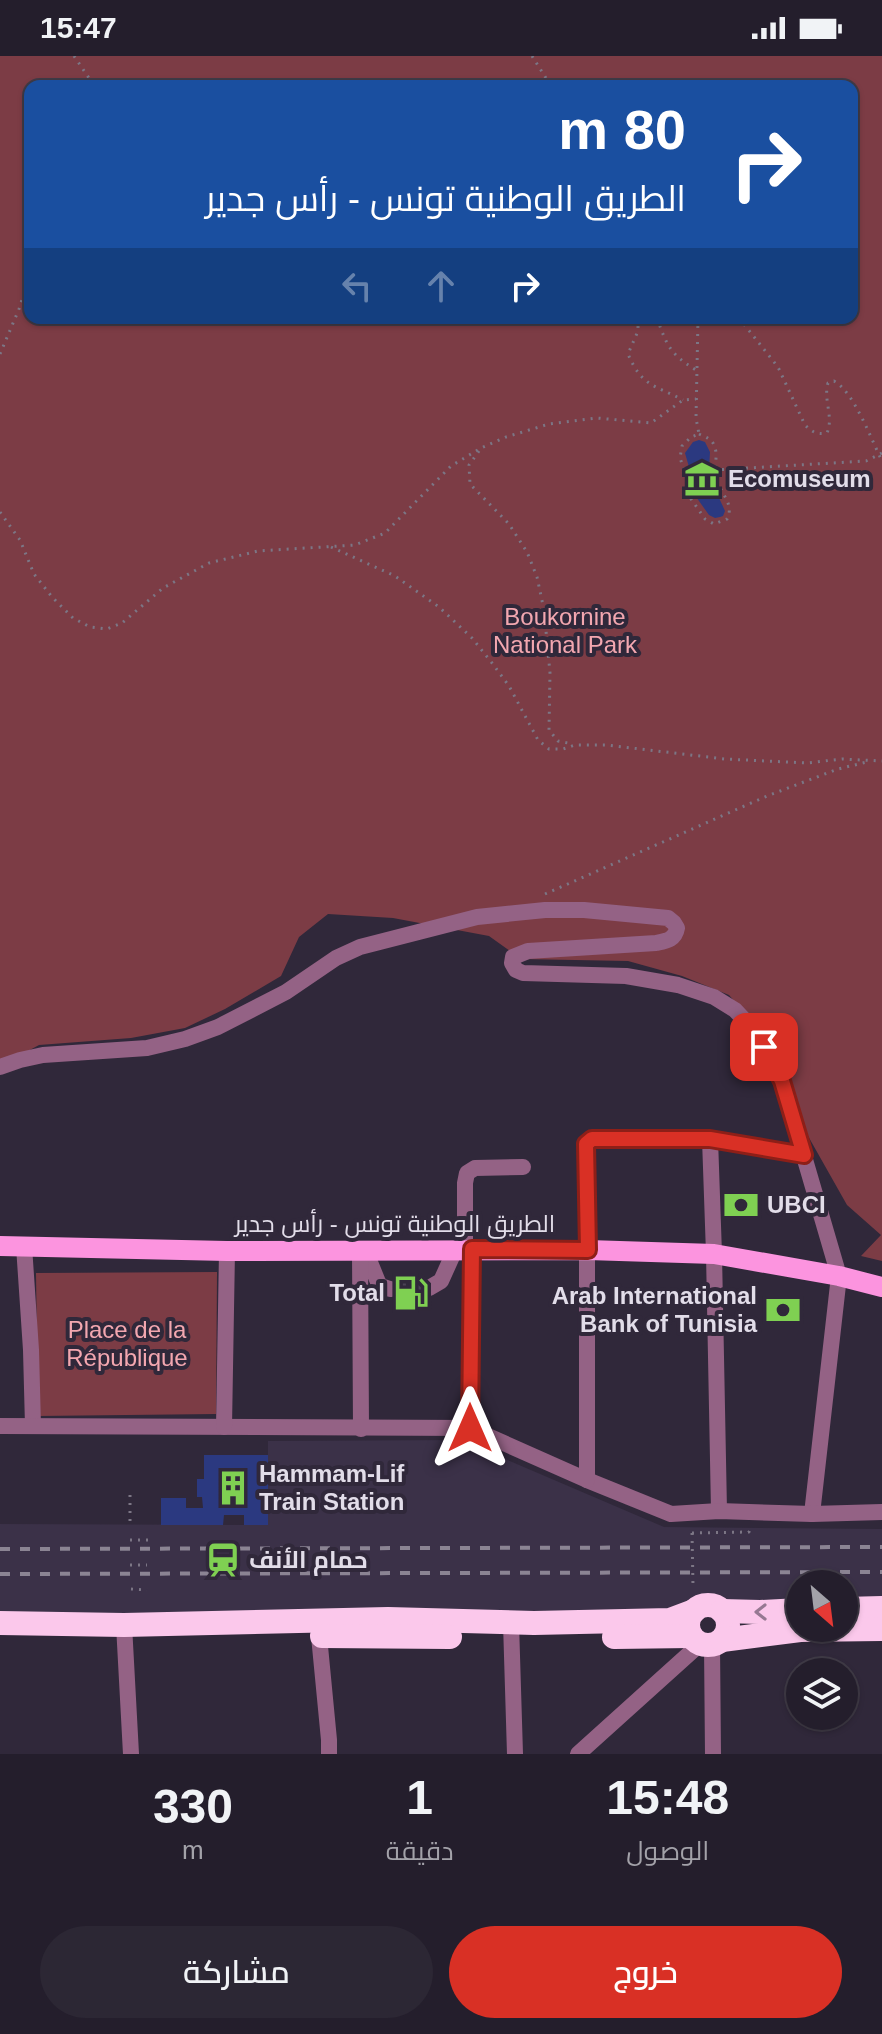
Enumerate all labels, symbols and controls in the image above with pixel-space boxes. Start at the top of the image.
text: 15:47 [40,11,117,44]
text: 80 m [558,98,686,161]
icon: right [714,112,818,216]
text: الطريق الوطنية تونس - رأس جدير [206,178,686,219]
icon: left [335,264,379,308]
icon: ahead [419,264,463,308]
icon: right [503,264,547,308]
museum icon: Ecomuseum [683,460,721,498]
place label: Ecomuseum [728,465,871,492]
park label: Boukornine National Park [493,603,638,658]
pin [730,1013,798,1081]
icon: arrive [742,1025,786,1069]
bank icon: UBCI [722,1186,760,1224]
place label: UBCI [767,1191,826,1218]
street label: الطريق الوطنية تونس - رأس جدير [233,1208,555,1239]
fuel station icon: Total [392,1274,430,1312]
place label: Total [329,1279,385,1306]
place label: Arab International Bank of Tunisia [552,1282,758,1337]
bank icon: Arab International Bank of Tunisia [764,1291,802,1329]
park label: Place de la République [66,1316,188,1371]
position arrow [428,1386,512,1470]
place label: Hammam-Lif Train Station [259,1460,405,1515]
building icon: Hammam-Lif Train Station [214,1469,252,1507]
station icon: حمام الأنف [204,1541,242,1579]
place label: حمام الأنف [249,1546,368,1576]
north arrow [786,1570,858,1642]
map controls [786,1570,858,1730]
one-way arrow [754,1603,767,1620]
button: layers [786,1658,858,1730]
text: 1 [406,1771,433,1824]
text: 15:48 [606,1771,729,1824]
text: 330 [153,1780,233,1833]
text: m [182,1835,204,1865]
text: دقيقة [386,1836,453,1866]
text: الوصول [626,1836,709,1866]
button: مشاركة [40,1926,433,2018]
button: خروج [449,1926,842,2018]

